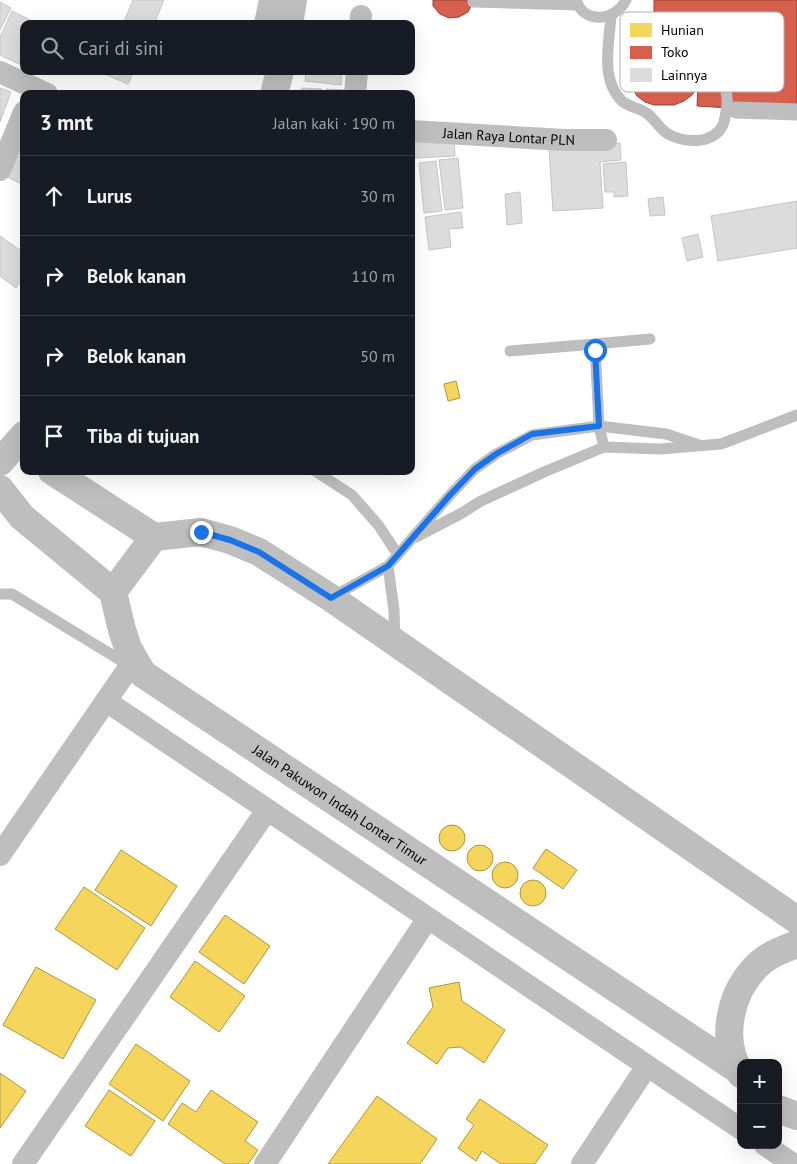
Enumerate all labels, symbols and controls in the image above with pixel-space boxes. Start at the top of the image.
legend [620,12,784,92]
search box [20,20,415,75]
text: Hunian [661,21,704,39]
icon: search [38,34,66,62]
text: Cari di sini [78,36,164,60]
text: Toko [661,43,689,61]
text: Lainnya [661,66,707,84]
text: 3 mnt [40,109,93,136]
text: Jalan kaki · 190 m [273,113,395,133]
street label: Jalan Raya Lontar PLN [441,124,575,149]
icon: ahead [40,182,68,210]
text: Lurus [87,184,132,208]
text: 30 m [360,186,395,206]
icon: right [40,262,68,290]
text: Belok kanan [87,264,186,288]
text: 110 m [352,266,395,286]
route start [584,339,607,362]
icon: right [40,342,68,370]
text: Belok kanan [87,344,186,368]
text: 50 m [360,346,395,366]
icon: arrive [40,422,68,450]
text: Tiba di tujuan [87,424,199,448]
route end [190,521,213,544]
street label: Jalan Pakuwon Indah Lontar Timur [249,740,431,869]
map controls [737,1059,782,1149]
button: + [737,1059,782,1104]
button: − [737,1104,782,1149]

